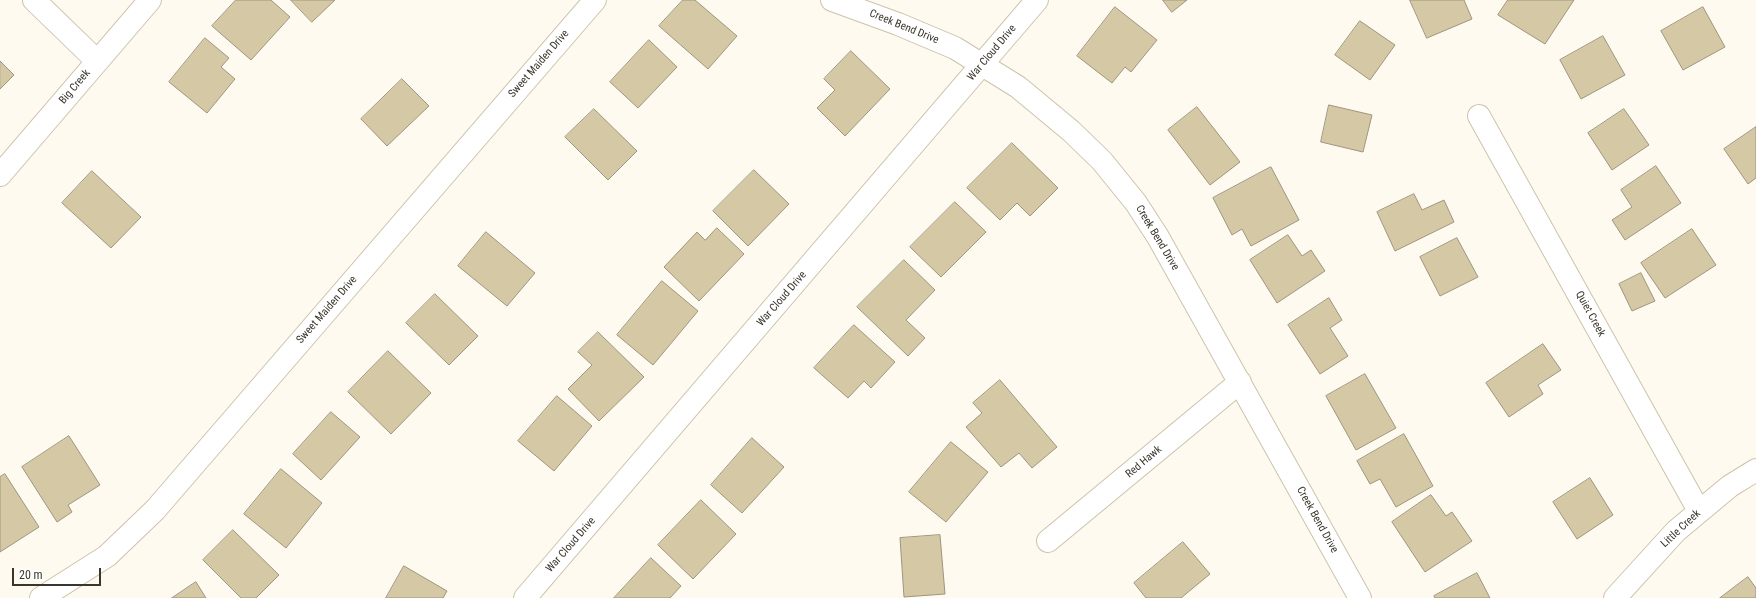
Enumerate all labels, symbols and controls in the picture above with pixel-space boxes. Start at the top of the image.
street label: Creek Bend Drive [867,7,941,47]
street label: War Cloud Drive [965,22,1019,84]
street label: Sweet Maiden Drive [506,27,572,101]
street label: Big Creek [57,67,93,107]
street label: Creek Bend Drive [1132,203,1182,273]
street label: War Cloud Drive [754,269,810,329]
street label: Sweet Maiden Drive [294,273,360,347]
street label: Quiet Creek [1572,289,1608,339]
street label: Red Hawk [1123,443,1165,481]
street label: Creek Bend Drive [1293,485,1341,555]
street label: Little Creek [1658,507,1704,551]
street label: War Cloud Drive [543,515,599,575]
scale bar [14,560,103,586]
text: 20 m [19,568,43,582]

